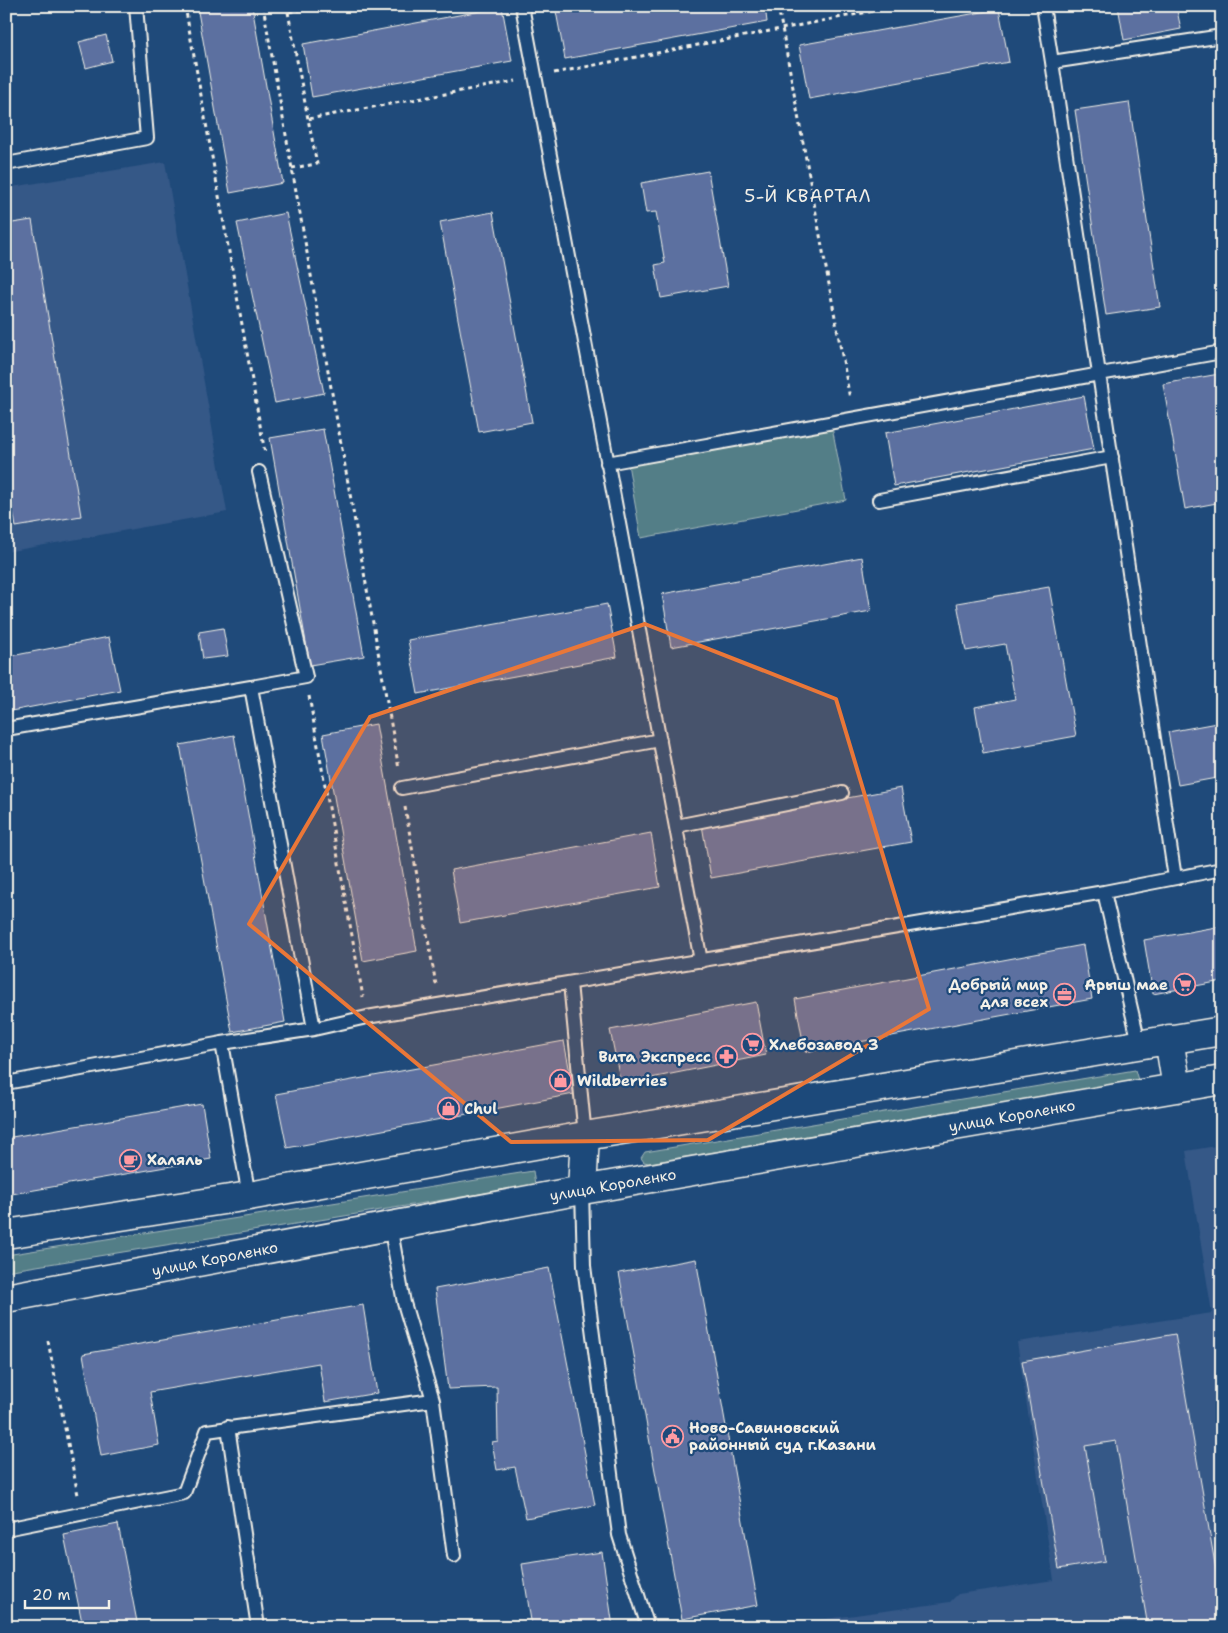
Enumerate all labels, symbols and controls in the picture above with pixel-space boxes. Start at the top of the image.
district label: 5-Й КВАРТАЛ [744,184,872,208]
supermarket icon: Арыш мае [1172,973,1196,997]
place label: Добрый мир для всех [948,975,1048,1012]
place label: Арыш мае [1085,975,1168,995]
office icon: Добрый мир для всех [1052,982,1076,1006]
supermarket icon: Хлебозавод 3 [741,1033,765,1057]
place label: Хлебозавод 3 [769,1035,879,1055]
pharmacy icon: Вита Экспресс [715,1045,739,1069]
place label: Вита Экспресс [598,1047,711,1067]
shop icon: Wildberries [549,1069,573,1093]
place label: Wildberries [577,1071,667,1091]
street label: улица Короленко [947,1095,1077,1137]
shop icon: Chul [436,1097,460,1121]
place label: Chul [464,1099,497,1119]
cafe icon: Халяль [119,1148,143,1172]
place label: Халяль [147,1150,202,1170]
street label: улица Короленко [548,1164,678,1206]
street label: улица Короленко [150,1237,280,1281]
place label: Ново-Савиновский районный суд г.Казани [689,1418,877,1455]
public building icon: Ново-Савиновский районный суд г.Казани [661,1425,685,1449]
scale bar [25,1578,109,1610]
text: 20 m [32,1585,71,1605]

